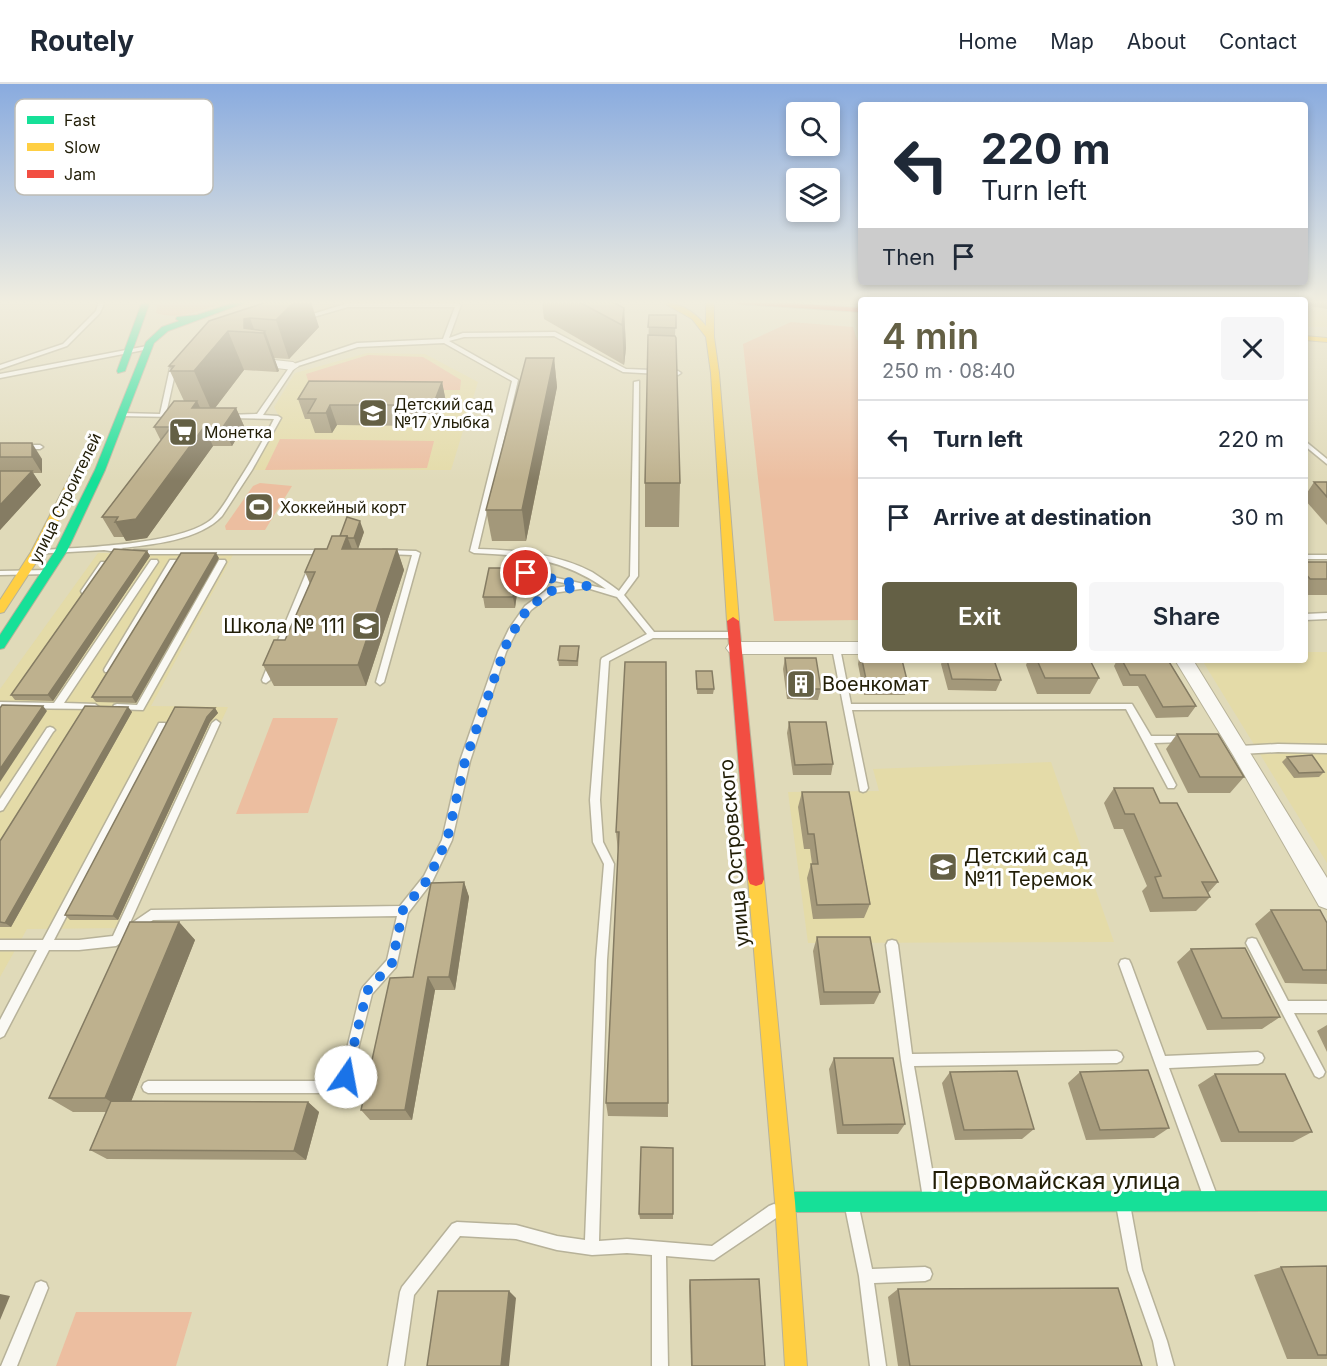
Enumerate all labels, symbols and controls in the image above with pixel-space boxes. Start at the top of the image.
text: Routely [30,24,134,58]
text: Home [958,29,1017,54]
text: Map [1050,29,1094,54]
text: About [1127,29,1186,54]
text: Contact [1219,29,1297,54]
legend [15,99,213,195]
map controls [786,102,840,222]
button: search [786,102,840,156]
text: Fast [64,110,96,130]
text: 220 m [981,123,1111,174]
icon: left [882,126,960,204]
text: Slow [64,137,101,157]
text: Jam [64,164,96,184]
button: layers [786,168,840,222]
text: Turn left [981,174,1087,207]
icon: arrive [947,240,980,273]
text: Then [882,244,935,270]
text: 4 min [882,314,979,358]
button: close [1221,317,1284,380]
text: 250 m · 08:40 [882,359,1015,383]
place label: Детский сад №17 Улыбка [394,394,493,432]
school or university icon: Детский сад №17 Улыбка [357,397,389,429]
supermarket icon: Монетка [167,416,199,448]
place label: Монетка [204,422,272,442]
icon: left [882,423,915,456]
text: Turn left [933,426,1023,452]
text: 220 m [1218,426,1284,452]
street label: улица Строителей [25,429,105,567]
sports icon: Хоккейный корт [243,491,275,523]
place label: Хоккейный корт [280,497,407,517]
icon: arrive [882,501,915,534]
text: Arrive at destination [933,504,1152,530]
text: 30 m [1231,504,1284,530]
pin [500,547,551,598]
icon: arrive [509,556,542,589]
button: Exit [882,582,1077,651]
button: Share [1089,582,1284,651]
school or university icon: Школа № 111 [350,610,382,642]
place label: Школа № 111 [223,614,345,638]
building icon: Военкомат [785,668,817,700]
place label: Военкомат [822,672,930,696]
street label: улица Островского [714,758,754,948]
place label: Детский сад №11 Теремок [964,844,1093,891]
school or university icon: Детский сад №11 Теремок [927,851,959,883]
position arrow [314,1045,378,1109]
street label: Первомайская улица [931,1166,1181,1195]

